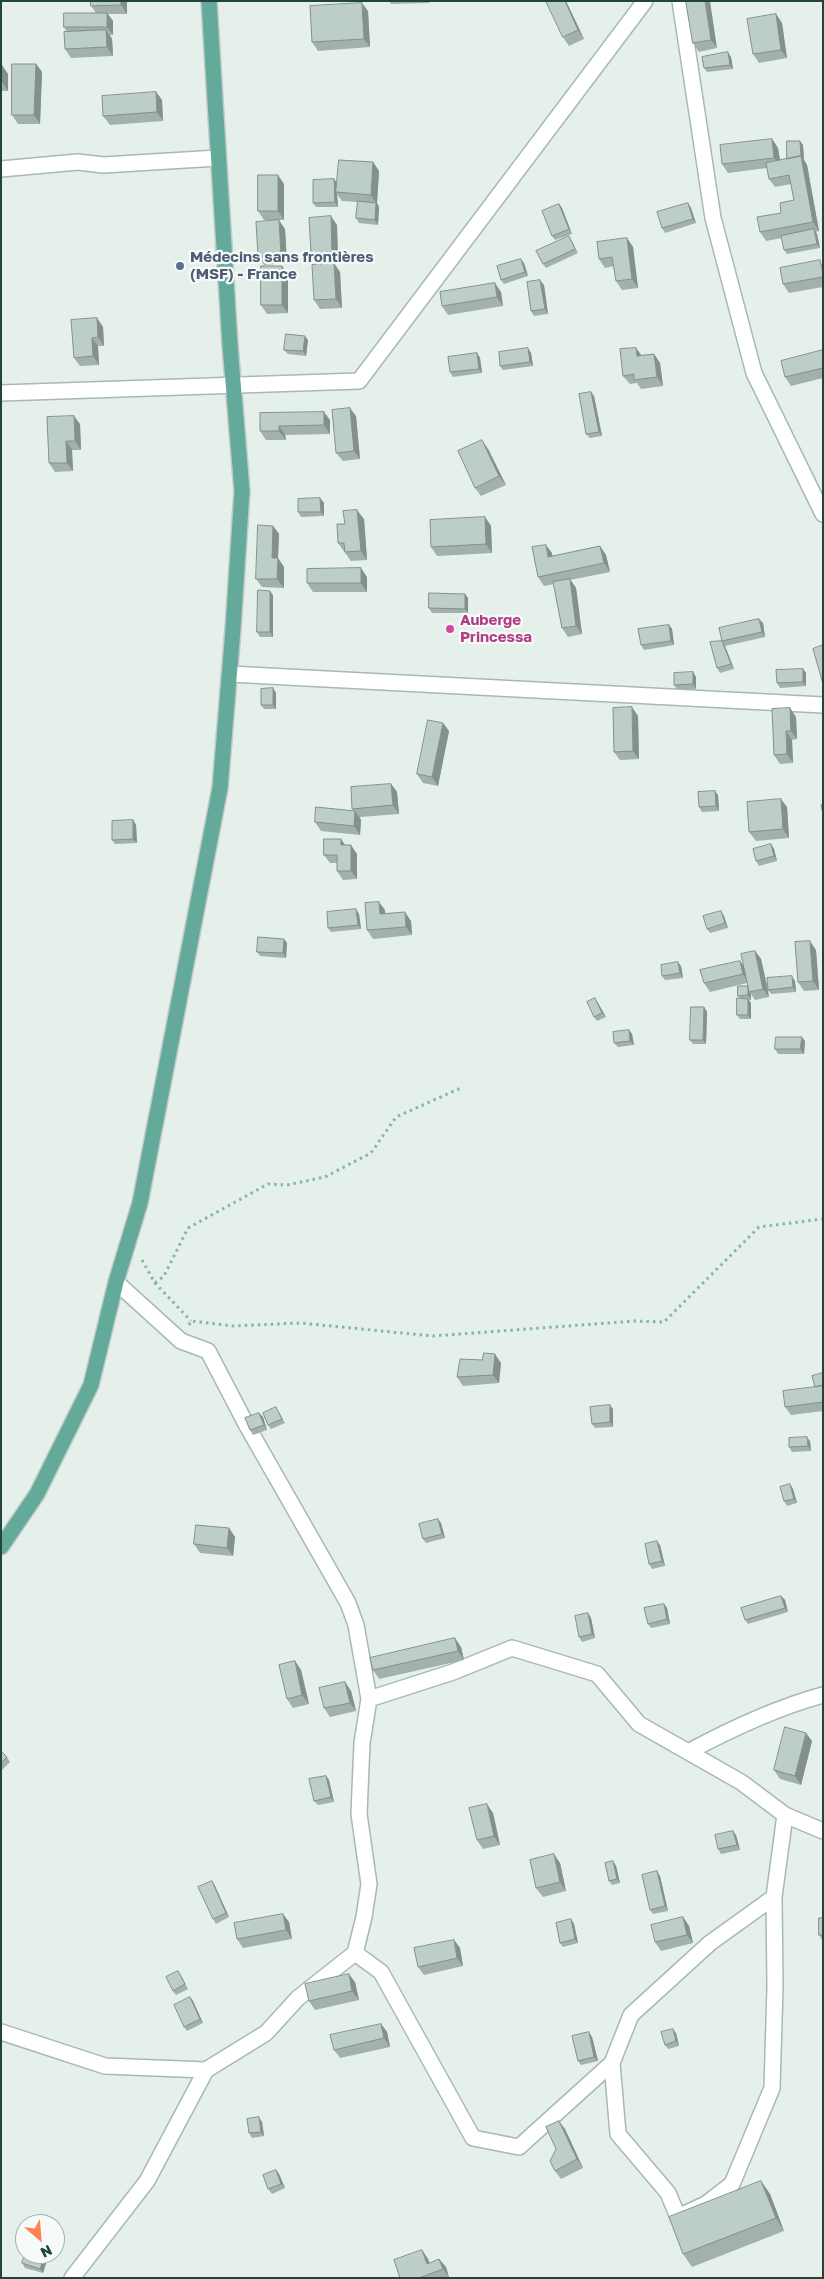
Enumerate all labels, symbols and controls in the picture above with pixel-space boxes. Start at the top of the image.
place label: Médecins sans frontières (MSF) - France [190,248,374,283]
marker: Médecins sans frontières (MSF) - France [174,260,186,272]
place label: Auberge Princessa [460,611,532,646]
marker: Auberge Princessa [444,623,456,635]
north arrow [15,2214,65,2264]
text: N [38,2242,55,2262]

